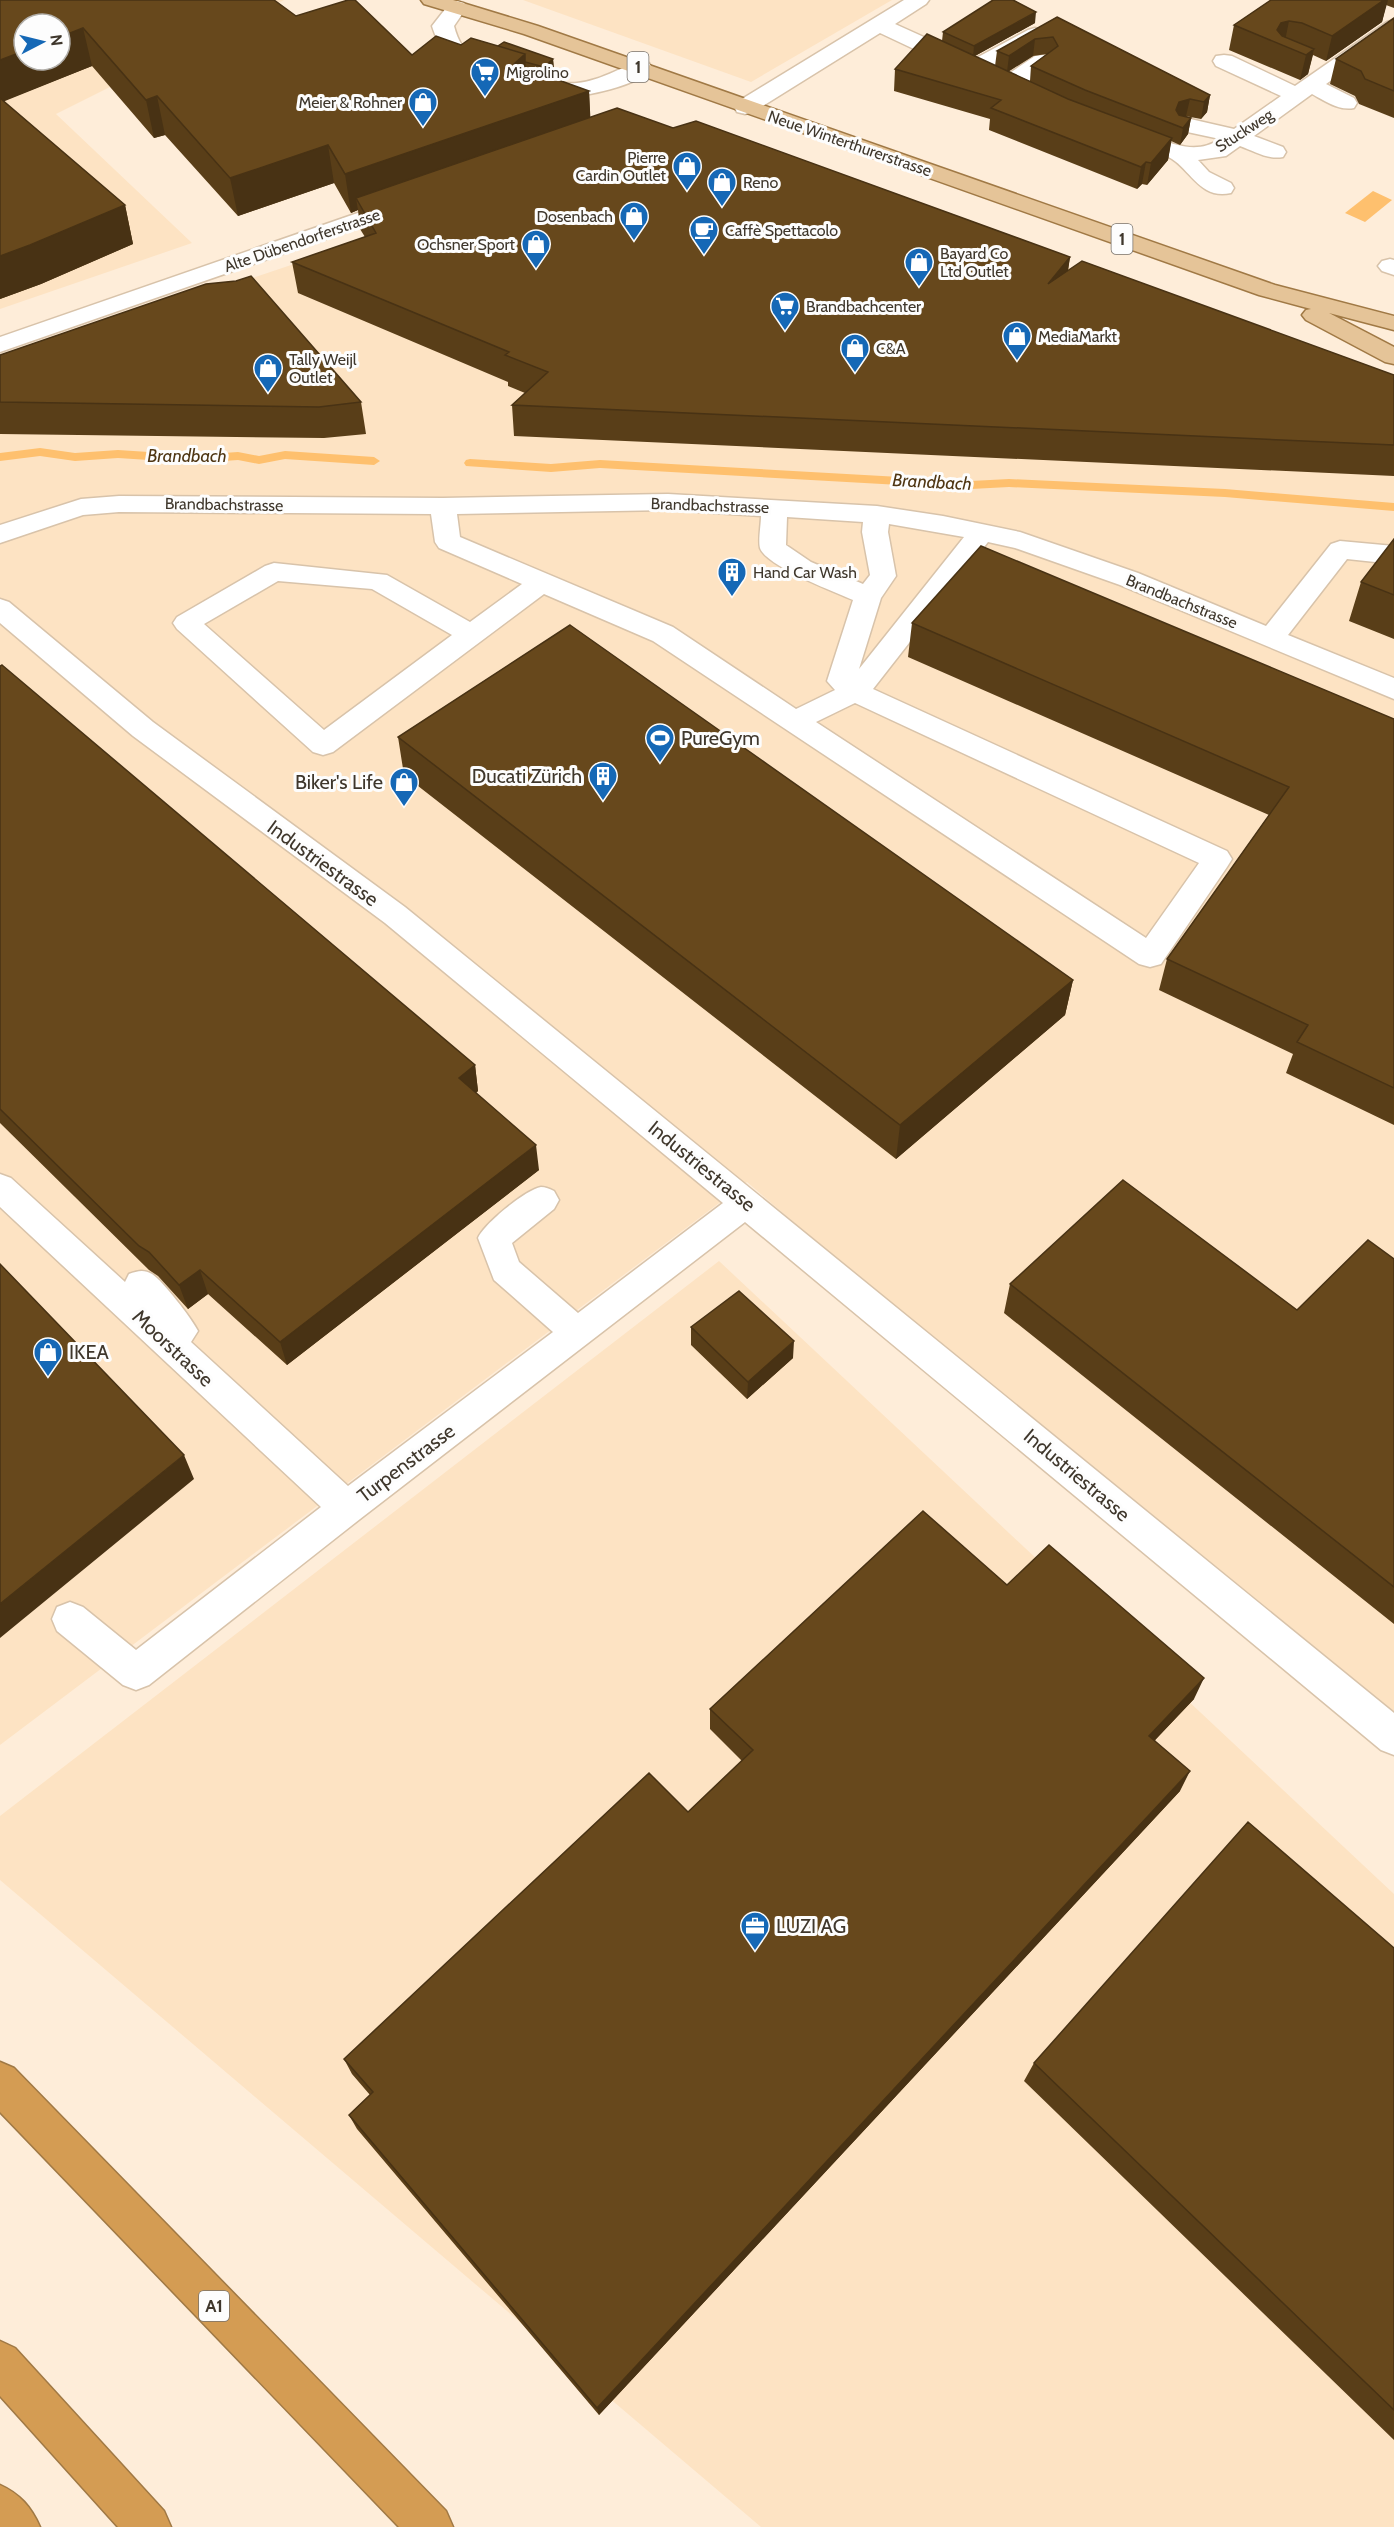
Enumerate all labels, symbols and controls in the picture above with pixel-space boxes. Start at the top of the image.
north arrow [12,12,72,72]
text: N [46,33,67,47]
road number: 1 [628,52,648,82]
supermarket icon: Migrolino [469,56,501,98]
place label: Migrolino [506,63,569,82]
shop icon: Meier & Rohner [407,86,439,128]
place label: Meier & Rohner [298,93,403,112]
street label: Stuckweg [1212,104,1278,156]
street label: Neue Winterthurerstrasse [765,107,934,180]
place label: Pierre Cardin Outlet [576,148,667,185]
shop icon: Pierre Cardin Outlet [671,150,703,192]
shop icon: Reno [706,166,738,208]
place label: Reno [743,173,778,192]
shop icon: Dosenbach [618,200,650,242]
street label: Alte Dübendorferstrasse [222,205,383,276]
place label: Dosenbach [536,207,613,226]
cafe icon: Caffè Spettacolo [688,214,720,256]
place label: Caffè Spettacolo [725,221,838,240]
road number: 1 [1112,224,1132,254]
shop icon: Ochsner Sport [520,228,552,270]
place label: Ochsner Sport [417,235,516,254]
place label: Bayard Co Ltd Outlet [940,244,1009,281]
shop icon: Bayard Co Ltd Outlet [903,246,935,288]
supermarket icon: Brandbachcenter [769,290,801,332]
place label: Brandbachcenter [806,297,922,316]
shop icon: MediaMarkt [1001,320,1033,362]
place label: MediaMarkt [1038,327,1118,346]
shop icon: C&A [839,332,871,374]
place label: C&A [876,339,906,358]
place label: Tally Weijl Outlet [289,350,357,387]
shop icon: Tally Weijl Outlet [252,352,284,394]
water label: Brandbach [147,445,227,467]
water label: Brandbach [892,469,972,495]
street label: Brandbachstrasse [165,494,283,515]
street label: Brandbachstrasse [650,494,770,517]
building icon: Hand Car Wash [716,556,748,598]
place label: Hand Car Wash [753,563,857,582]
street label: Brandbachstrasse [1123,570,1240,632]
sports icon: PureGym [644,722,676,764]
place label: PureGym [681,726,760,750]
building icon: Ducati Zürich [587,760,619,802]
place label: Ducati Zürich [472,764,582,788]
shop icon: Biker's Life [388,766,420,808]
place label: Biker's Life [295,770,383,794]
street label: Industriestrasse [263,815,383,911]
street label: Industriestrasse [644,1115,760,1217]
street label: Moorstrasse [128,1304,218,1392]
shop icon: IKEA [32,1336,64,1378]
place label: IKEA [69,1340,109,1364]
street label: Turpenstrasse [353,1419,459,1507]
street label: Industriestrasse [1019,1424,1135,1526]
office icon: LUZI AG [739,1910,771,1952]
place label: LUZI AG [776,1914,846,1938]
road number: A1 [199,2291,229,2321]

